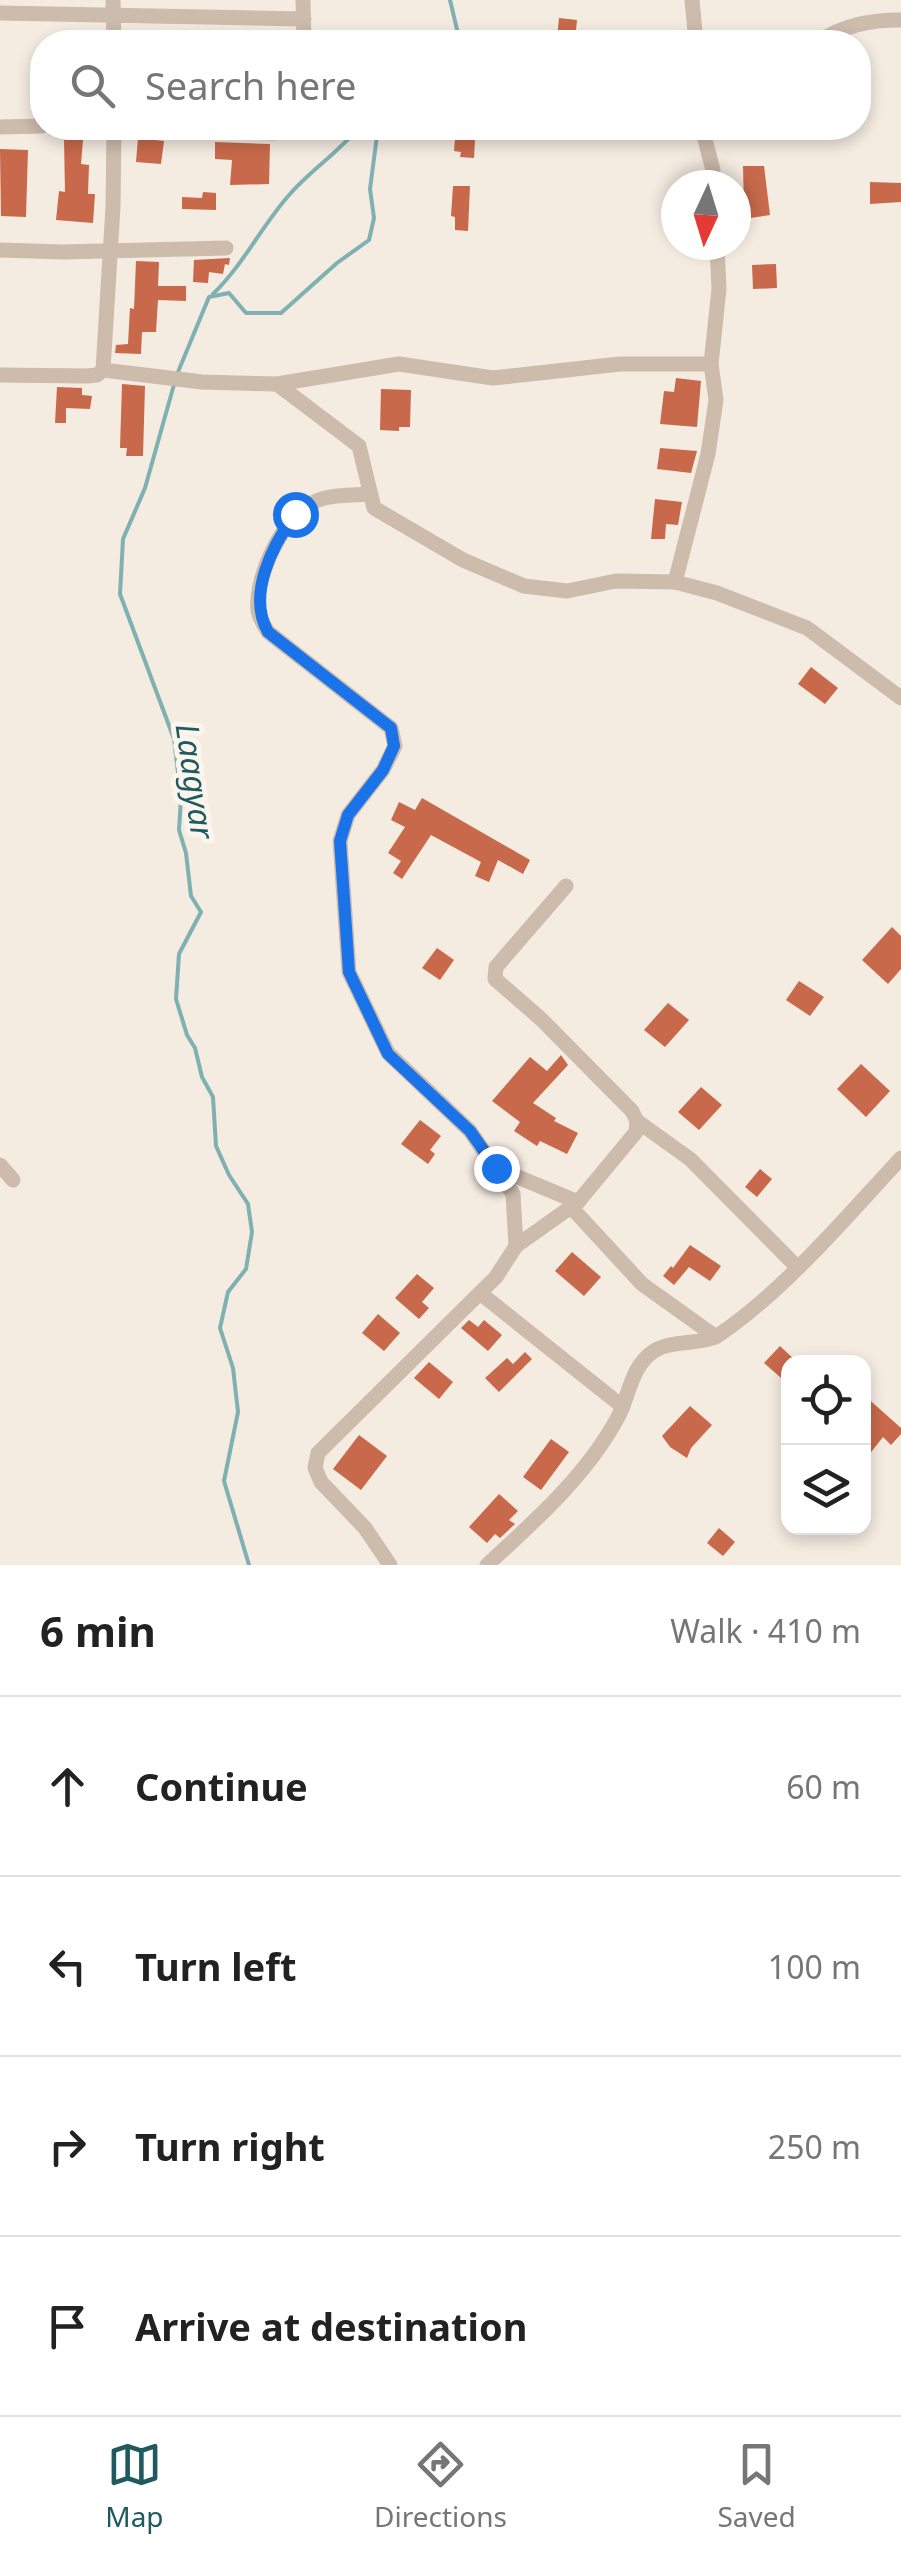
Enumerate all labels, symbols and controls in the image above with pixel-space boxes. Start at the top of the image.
search box [30,30,871,140]
icon: search [65,58,120,113]
text: Search here [145,59,356,111]
north arrow [661,170,751,260]
route start [273,492,319,538]
water label: Laagyar [167,721,226,843]
route end [474,1146,520,1192]
map controls [781,1355,871,1535]
button: locate [781,1355,871,1445]
button: layers [781,1445,871,1535]
text: 6 min [40,1602,156,1659]
text: Walk · 410 m [670,1609,861,1652]
icon: ahead [40,1759,95,1814]
text: Continue [135,1760,308,1812]
text: 60 m [786,1765,861,1808]
icon: left [40,1939,95,1994]
text: Turn left [135,1940,297,1992]
text: 100 m [768,1945,861,1988]
icon: right [40,2119,95,2174]
text: Turn right [135,2120,325,2172]
text: 250 m [768,2125,861,2168]
icon: arrive [40,2299,95,2354]
text: Arrive at destination [135,2300,527,2352]
tab: Map [105,2437,164,2535]
tab: Directions [374,2437,507,2535]
tab: Saved [717,2437,796,2535]

